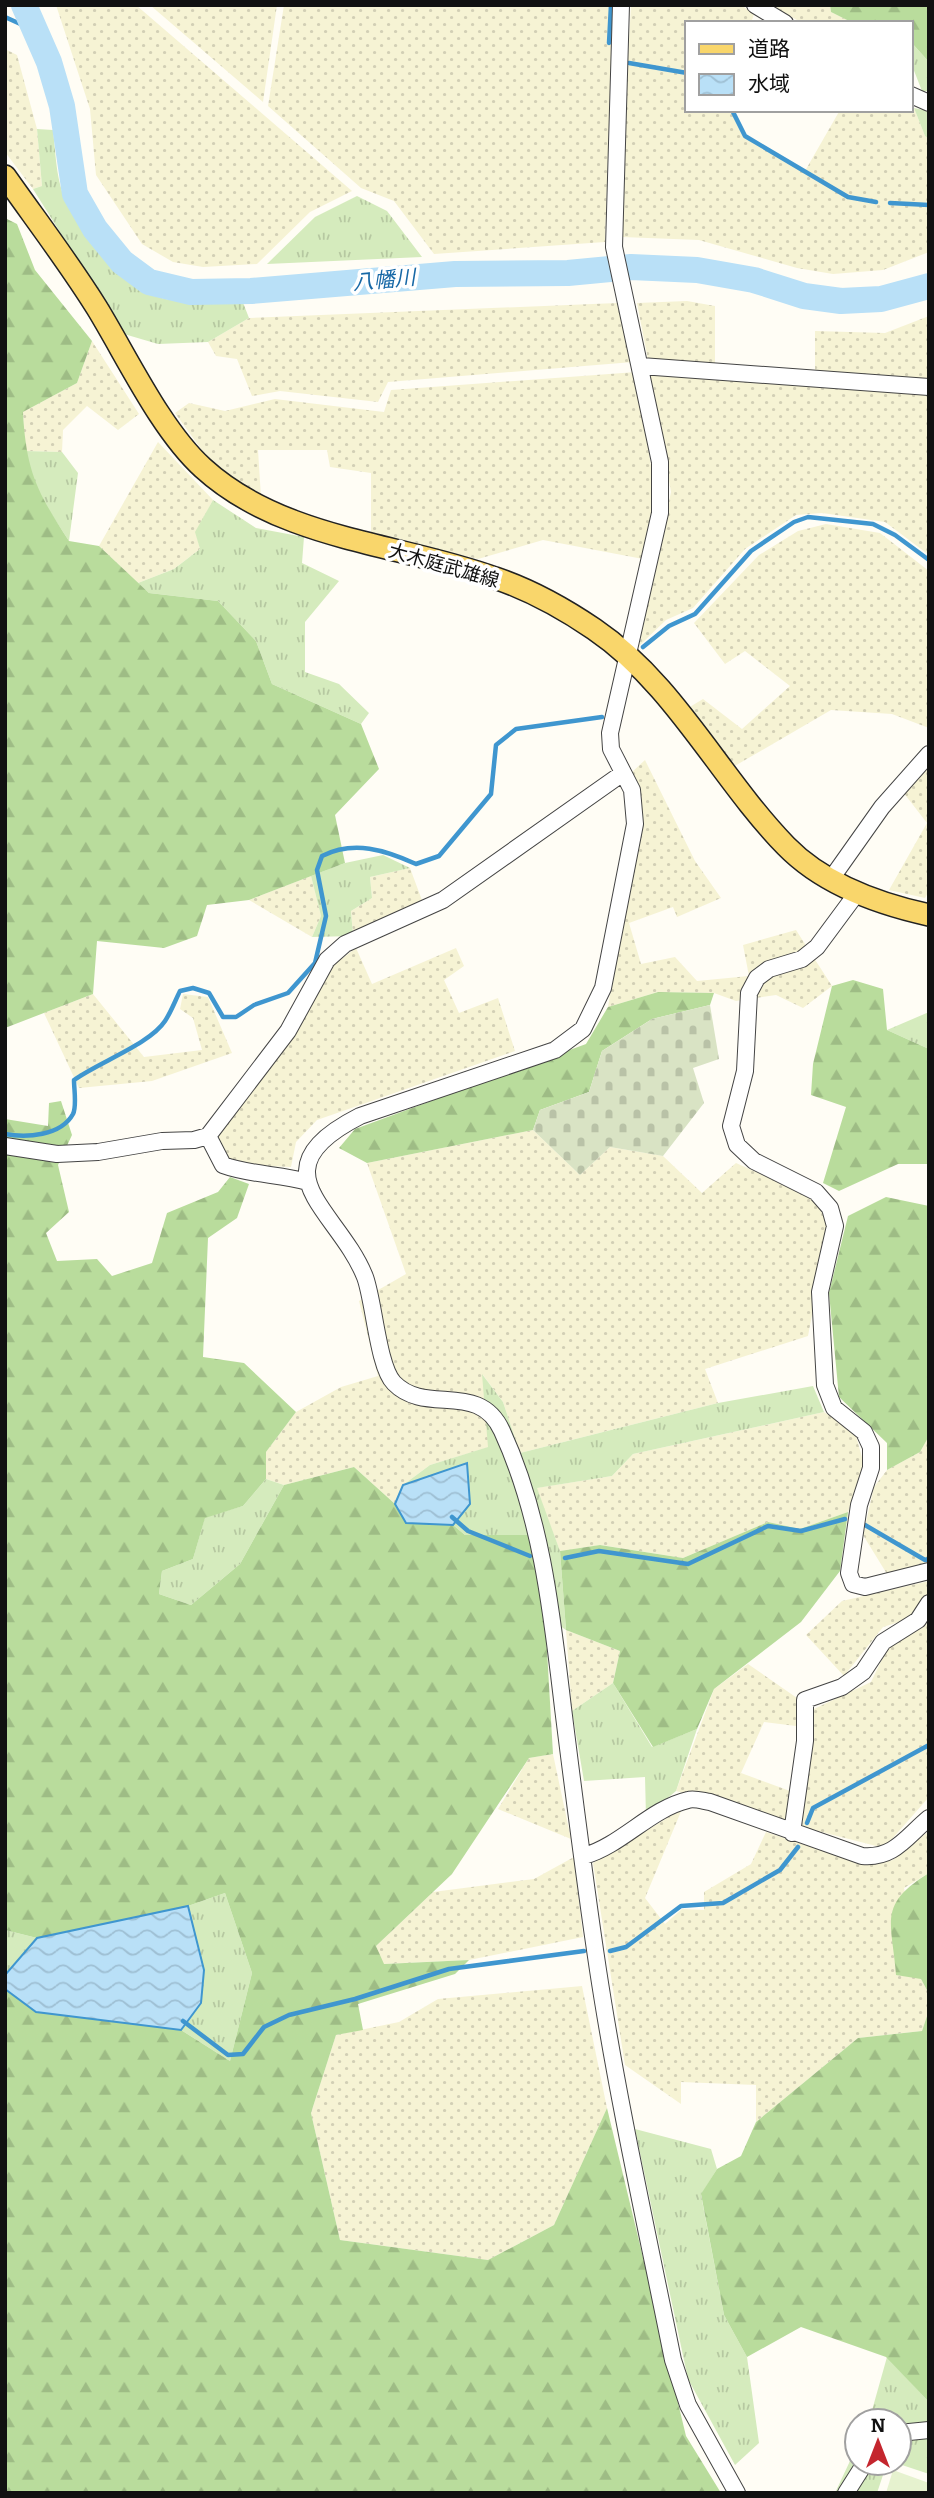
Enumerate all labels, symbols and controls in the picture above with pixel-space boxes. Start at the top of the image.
legend [685,21,913,112]
text: 道路 [748,36,790,62]
text: 水域 [748,71,790,97]
water label: 八幡川 [351,264,419,296]
street label: 大木庭武雄線 [386,539,502,592]
north arrow [843,2407,913,2477]
text: N [871,2414,886,2437]

